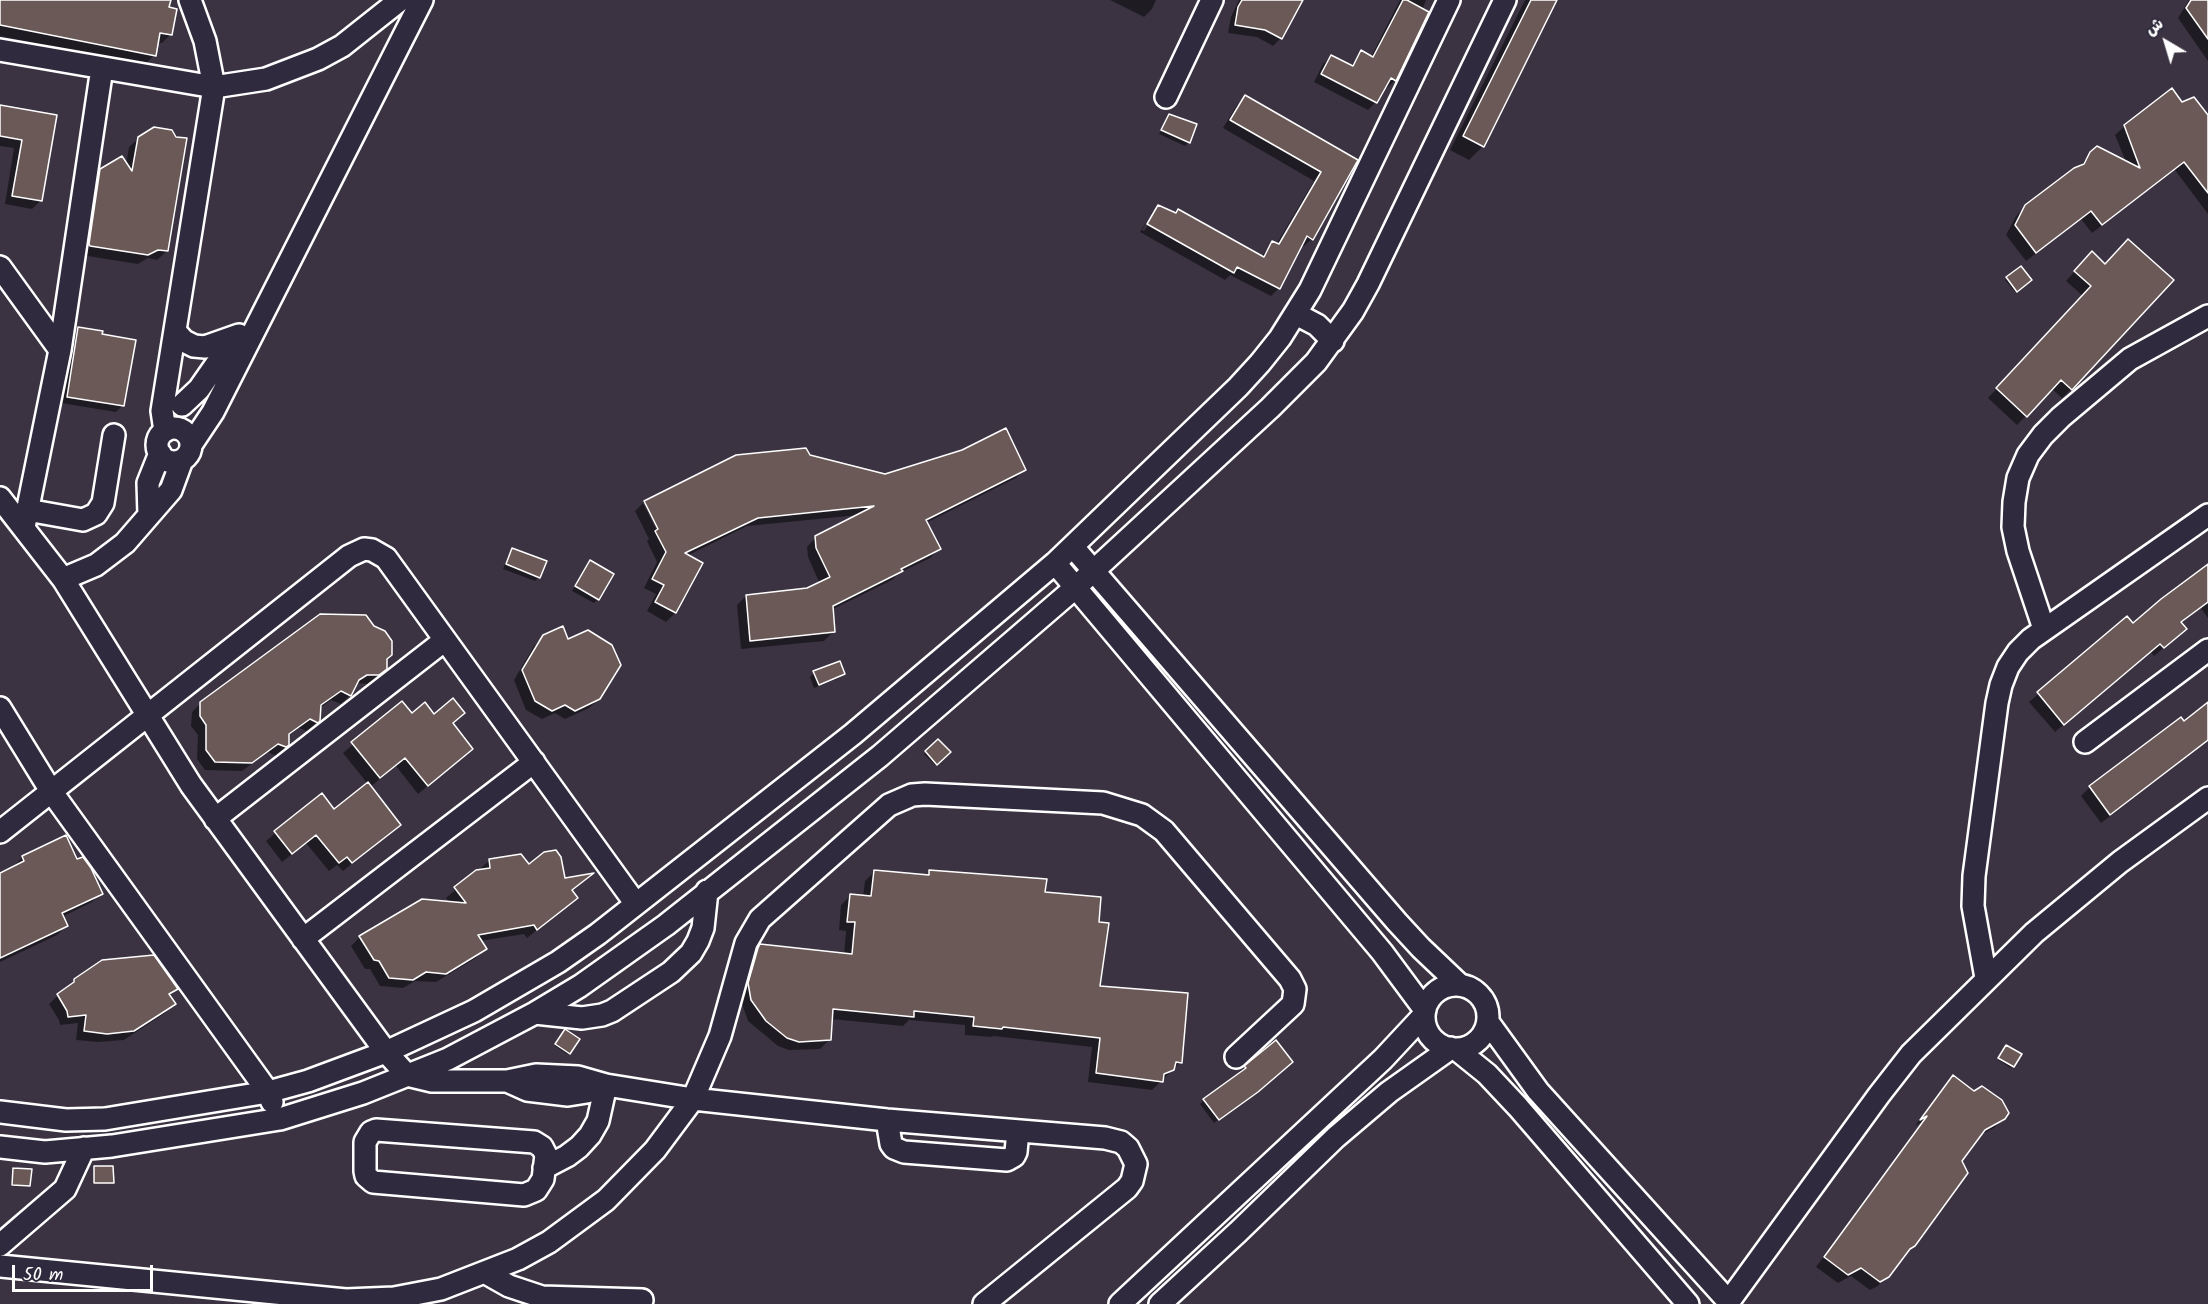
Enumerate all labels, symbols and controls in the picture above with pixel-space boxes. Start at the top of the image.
north arrow [2136,12,2196,72]
text: ش [2140,12,2169,43]
scale bar [15,1253,156,1291]
text: 50 m [23,1261,63,1290]

